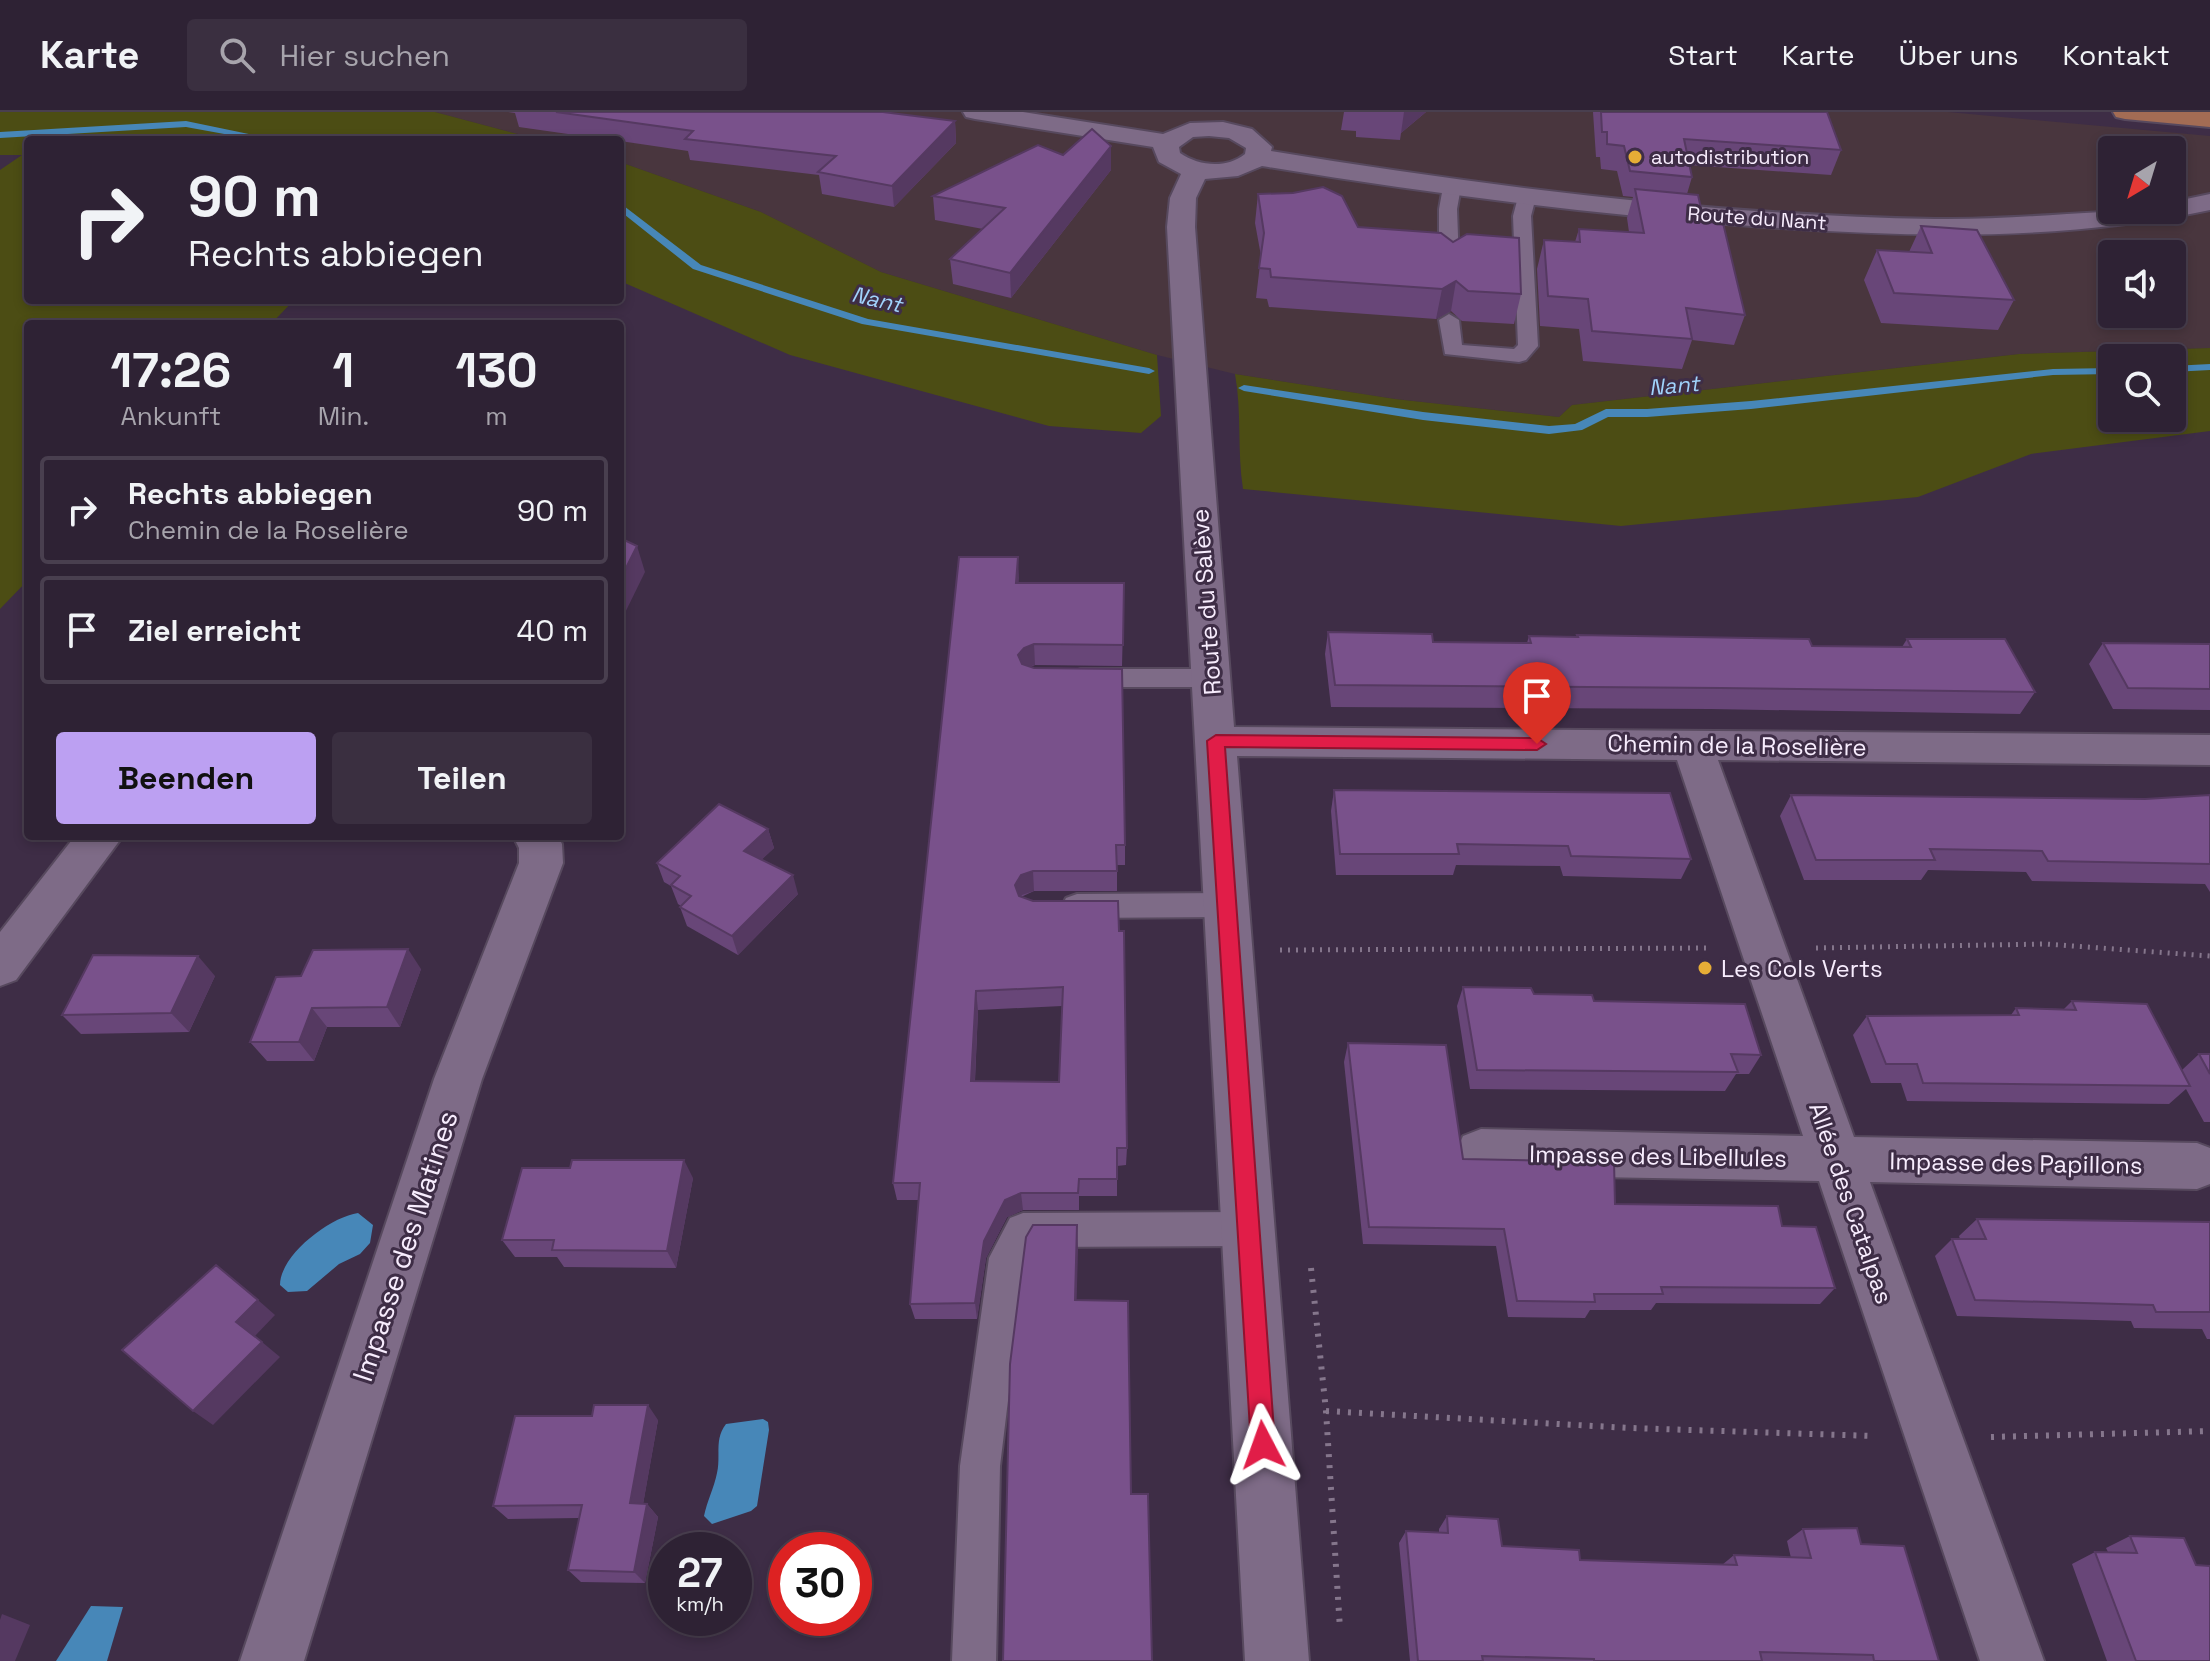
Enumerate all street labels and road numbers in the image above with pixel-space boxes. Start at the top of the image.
street label: Route du Nant [1687,200,1827,236]
street label: Route du Salève [1184,508,1228,696]
street label: Chemin de la Roselière [1607,727,1867,763]
street label: Allée des Catalpas [1802,1098,1900,1308]
street label: Impasse des Matines [344,1106,466,1386]
street label: Impasse des Libellules [1529,1138,1787,1174]
street label: Impasse des Papillons [1889,1145,2143,1181]

